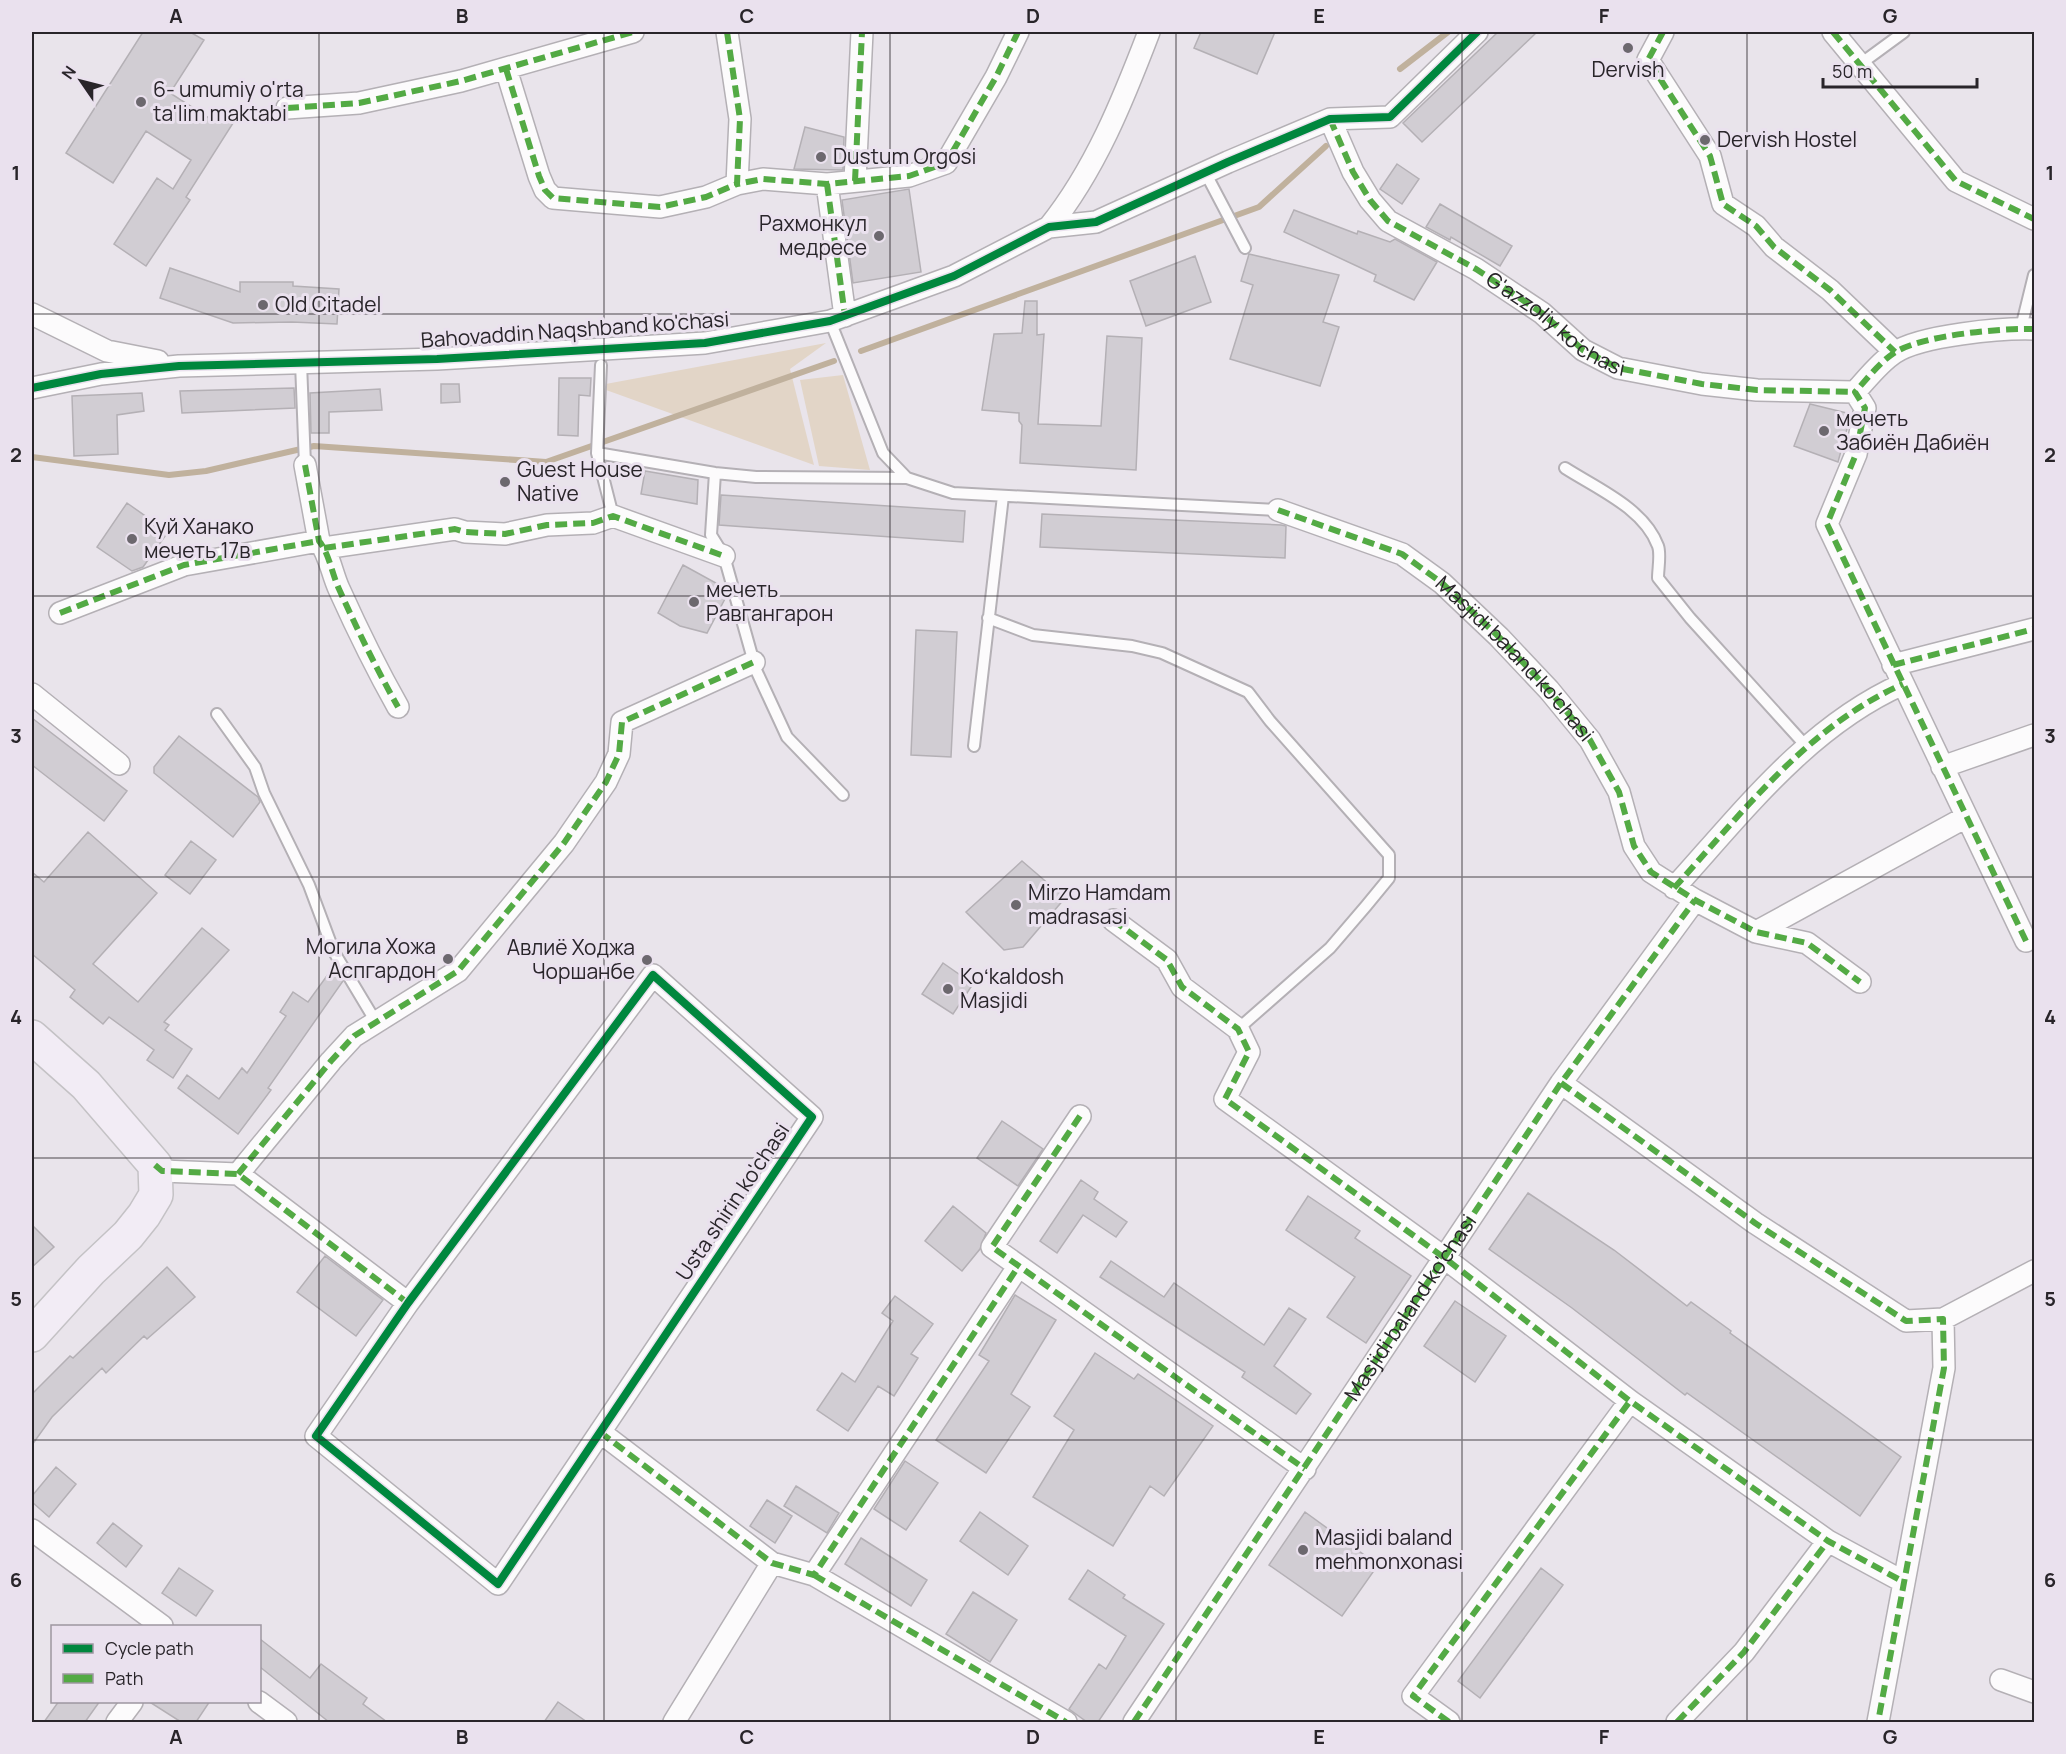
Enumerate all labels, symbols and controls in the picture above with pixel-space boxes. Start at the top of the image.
text: A [169,2,183,29]
text: B [456,2,469,29]
text: C [740,2,754,29]
text: D [1026,2,1040,29]
text: E [1313,2,1325,29]
text: F [1599,2,1610,29]
text: G [1883,2,1898,29]
marker: Dervish [1621,41,1635,55]
north arrow [51,51,111,111]
scale bar [1823,51,1978,89]
place label: Dervish [1591,55,1665,83]
text: 50 m [1832,59,1872,83]
text: N [56,61,81,83]
place label: 6- umumiy o'rta ta'lim maktabi [153,75,304,127]
marker: 6- umumiy o'rta ta'lim maktabi [134,95,148,109]
place label: Dervish Hostel [1717,125,1857,153]
marker: Dervish Hostel [1698,133,1712,147]
place label: Dustum Orgosi [833,142,977,170]
marker: Dustum Orgosi [814,150,828,164]
text: 1 [12,159,20,186]
text: 1 [2046,159,2054,186]
place label: Рахмонкул медресе [759,209,867,261]
marker: Рахмонкул медресе [872,229,886,243]
street label: G'azzoliy ko'chasi [1481,265,1627,382]
place label: Old Citadel [275,290,381,318]
marker: Old Citadel [256,298,270,312]
street label: Bahovaddin Naqshband ko'chasi [420,304,730,354]
place label: мечеть Забиён Дабиён [1836,404,1989,456]
marker: мечеть Забиён Дабиён [1817,424,1831,438]
text: 2 [10,441,22,468]
text: 2 [2044,441,2056,468]
place label: Guest House Native [517,455,643,507]
marker: Guest House Native [498,475,512,489]
place label: Куй Ханако мечеть 17в [144,512,254,564]
marker: Куй Ханако мечеть 17в [125,532,139,546]
street label: Masjidi baland ko'chasi [1430,569,1601,747]
place label: мечеть Равгангарон [706,575,833,627]
marker: мечеть Равгангарон [687,595,701,609]
text: 3 [10,722,22,749]
text: 3 [2044,722,2056,749]
place label: Mirzo Hamdam madrasasi [1028,878,1171,930]
marker: Mirzo Hamdam madrasasi [1009,898,1023,912]
place label: Могила Хожа Аспгардон [306,932,436,984]
place label: Авлиё Ходжа Чоршанбе [507,933,635,985]
marker: Могила Хожа Аспгардон [441,952,455,966]
marker: Авлиё Ходжа Чоршанбе [640,953,654,967]
place label: Koʻkaldosh Masjidi [960,962,1064,1014]
marker: Koʻkaldosh Masjidi [941,982,955,996]
text: 4 [10,1003,22,1030]
text: 4 [2044,1003,2056,1030]
street label: Usta shirin ko'chasi [669,1117,795,1286]
street label: Masjidi baland ko'chasi [1337,1209,1482,1406]
text: 5 [10,1285,22,1312]
text: 5 [2044,1285,2056,1312]
place label: Masjidi baland mehmonxonasi [1315,1523,1463,1575]
marker: Masjidi baland mehmonxonasi [1296,1543,1310,1557]
text: 6 [10,1566,22,1593]
text: 6 [2044,1566,2056,1593]
legend [51,1625,261,1703]
text: Cycle path [105,1636,194,1660]
text: Path [105,1666,143,1690]
text: A [169,1723,183,1750]
text: B [456,1723,469,1750]
text: C [740,1723,754,1750]
text: D [1026,1723,1040,1750]
text: E [1313,1723,1325,1750]
text: F [1599,1723,1610,1750]
text: G [1883,1723,1898,1750]

